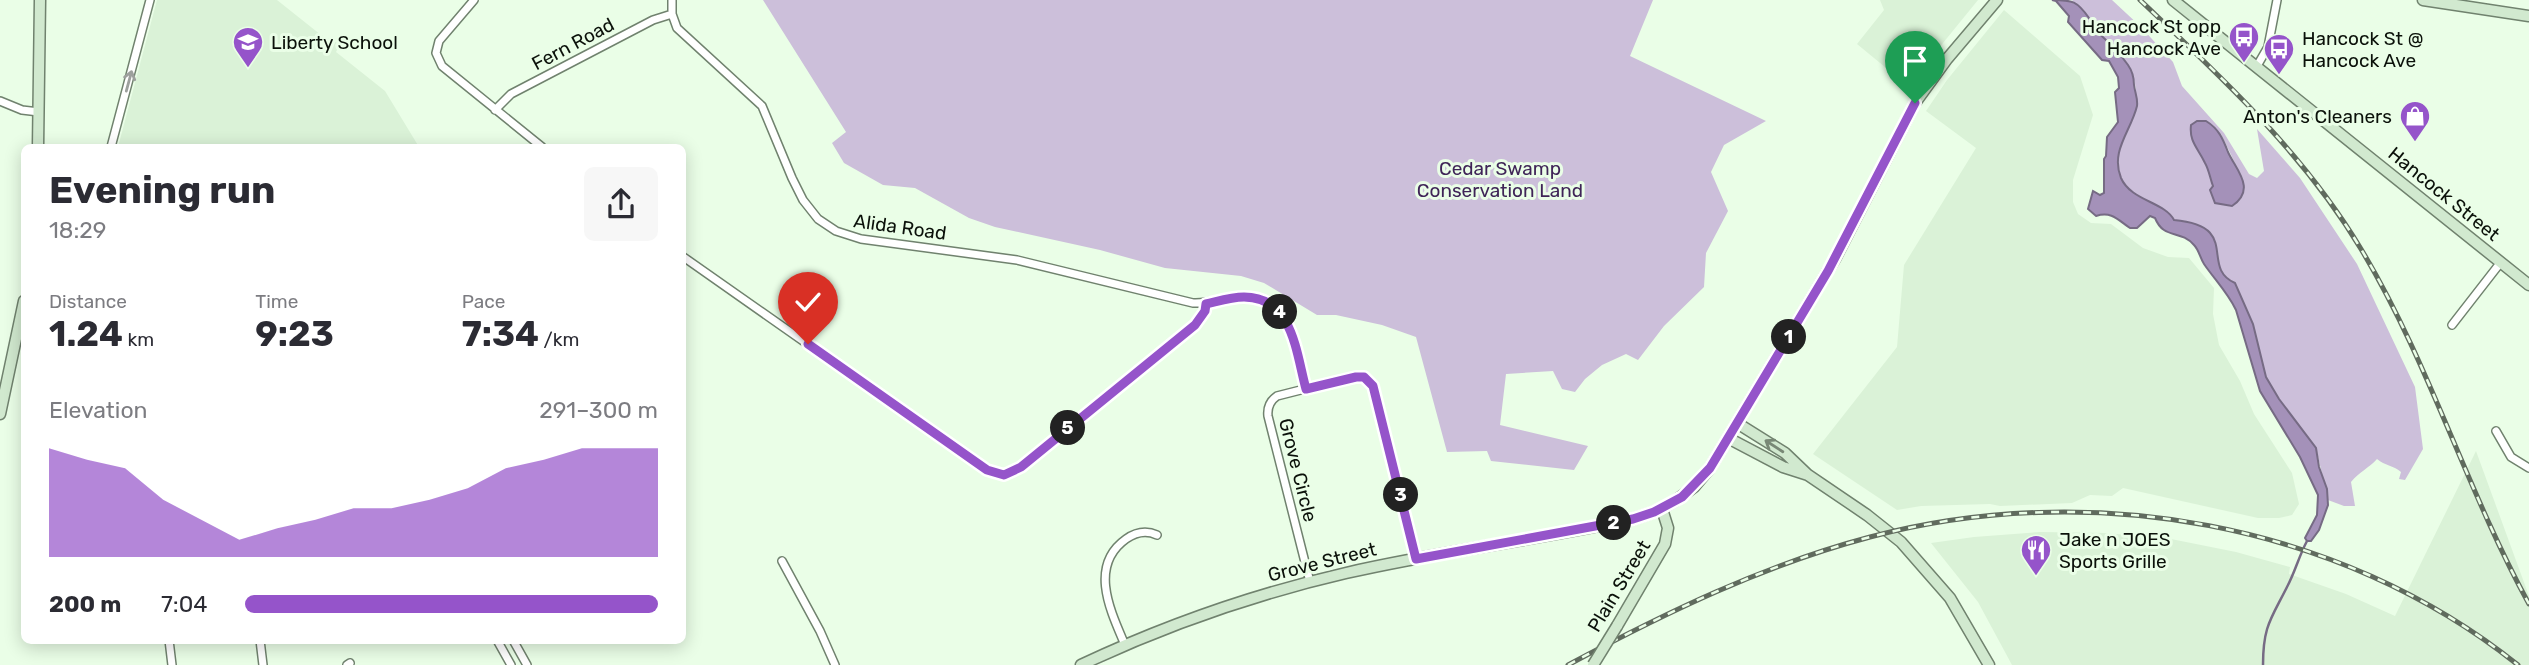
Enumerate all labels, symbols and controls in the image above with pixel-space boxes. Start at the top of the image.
street label: Fern Road [528,13,618,75]
place label: Hancock St opp Hancock Ave [2082,15,2221,60]
bus stop icon: Hancock St opp Hancock Ave [2227,20,2261,64]
school or university icon: Liberty School [231,25,265,69]
place label: Hancock St @ Hancock Ave [2302,27,2423,72]
place label: Liberty School [271,31,398,54]
pin [1885,31,1945,103]
bus stop icon: Hancock St @ Hancock Ave [2262,32,2296,76]
icon: arrive [1896,42,1934,80]
one-way arrow [123,70,136,92]
shop icon: Anton's Cleaners [2398,99,2432,143]
place label: Anton's Cleaners [2243,105,2392,128]
street label: Hancock Street [2384,142,2505,246]
park label: Cedar Swamp Conservation Land [1417,157,1583,202]
text: Evening run [49,167,275,213]
button: share [584,167,658,241]
street label: Alida Road [852,209,948,245]
text: 18:29 [49,216,107,244]
pin [778,272,838,344]
icon: check [789,283,827,321]
text: Distance [49,290,127,313]
text: Time [255,290,298,313]
text: Pace [462,290,505,313]
pin: 4 [1262,294,1298,330]
text: 4 [1273,300,1286,323]
text: 1.24 [49,313,123,355]
text: 9:23 [255,313,334,355]
text: 7:34 [462,313,539,355]
pin: 1 [1772,320,1806,354]
text: 1 [1784,325,1793,348]
text: km [123,328,154,351]
text: /km [539,328,579,351]
text: Elevation [49,396,148,424]
text: 291–300 m [539,396,658,424]
pin: 5 [1050,410,1086,446]
text: 5 [1061,416,1074,439]
street label: Grove Circle [1274,416,1322,524]
one-way arrow [1765,439,1785,453]
pin: 3 [1384,477,1418,512]
text: 3 [1394,483,1407,506]
pin: 2 [1596,505,1632,540]
text: 2 [1607,511,1620,534]
place label: Jake n JOES Sports Grille [2059,528,2171,573]
restaurant icon: Jake n JOES Sports Grille [2019,533,2053,577]
street label: Plain Street [1583,535,1656,636]
street label: Grove Street [1265,537,1379,587]
text: 200 m [49,590,121,618]
text: 7:04 [161,590,208,618]

